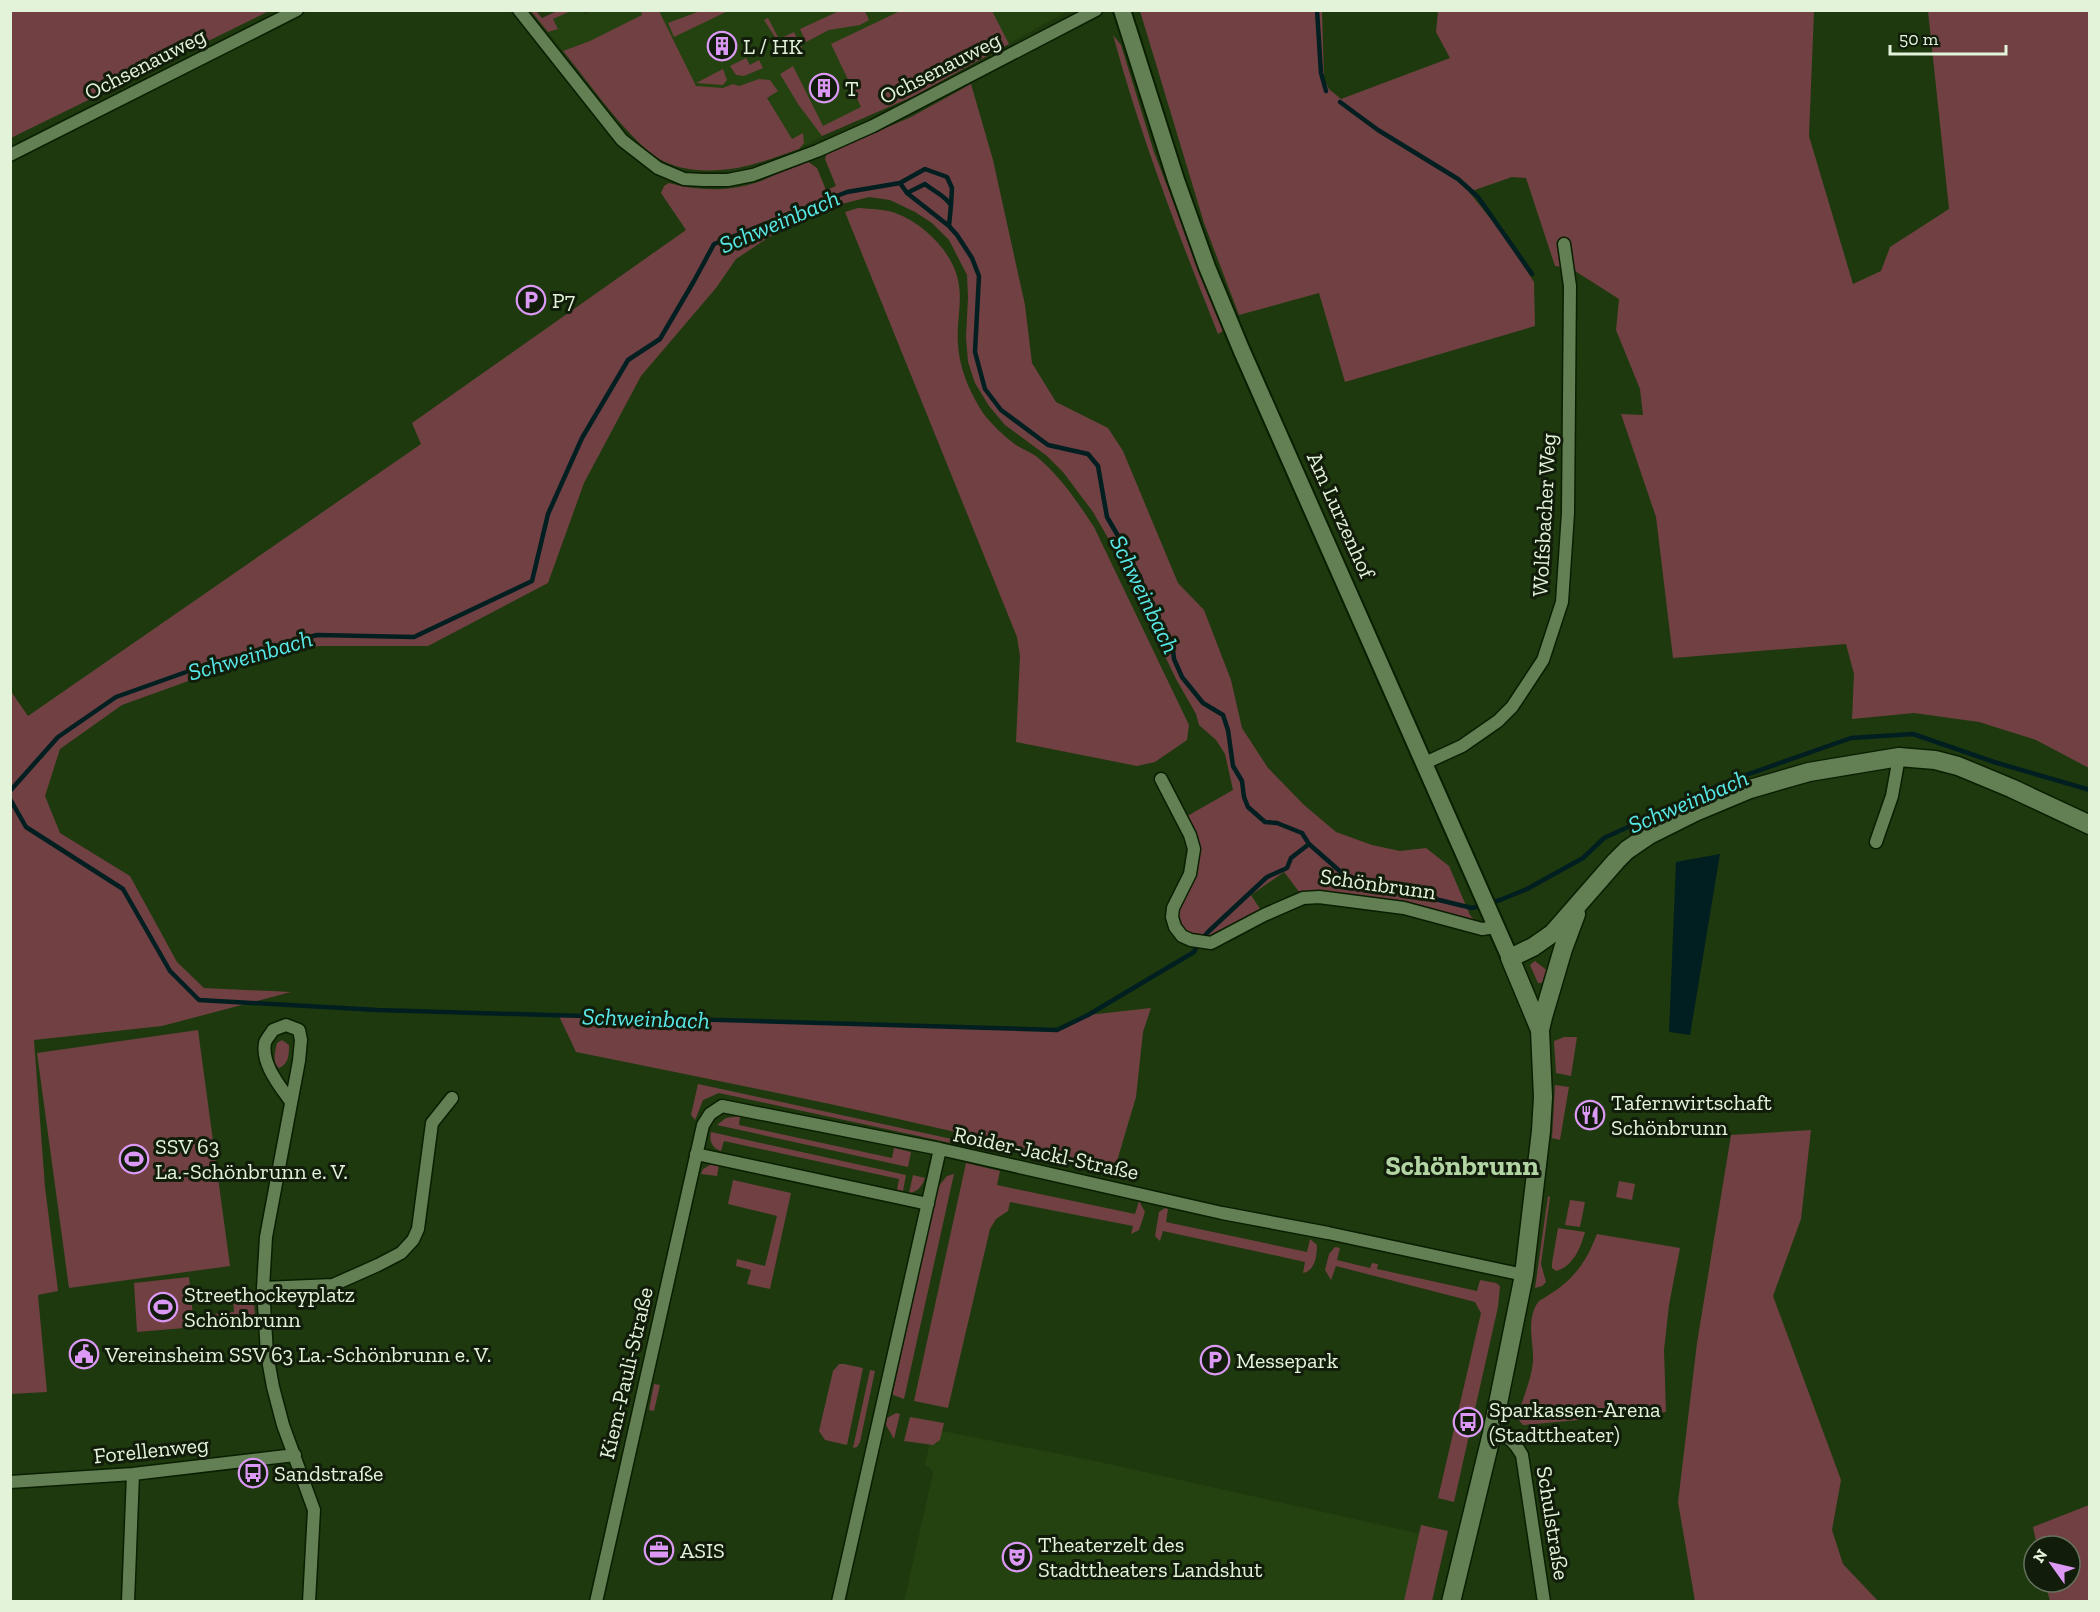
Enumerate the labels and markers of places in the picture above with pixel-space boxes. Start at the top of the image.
building icon: L / HK [706,30,738,62]
place label: L / HK [743,33,803,60]
building icon: T [808,72,840,104]
place label: T [845,75,859,102]
parking icon: P7 [515,284,547,316]
place label: P7 [552,287,576,314]
place label: Tafernwirtschaft Schönbrunn [1611,1089,1772,1141]
restaurant icon: Tafernwirtschaft Schönbrunn [1574,1099,1606,1131]
place label: SSV 63 La.-Schönbrunn e. V. [155,1133,348,1185]
sports icon: SSV 63 La.-Schönbrunn e. V. [118,1143,150,1175]
place label: Streethockeyplatz Schönbrunn [184,1281,355,1333]
sports icon: Streethockeyplatz Schönbrunn [147,1291,179,1323]
public building icon: Vereinsheim SSV 63 La.-Schönbrunn e. V. [68,1338,100,1370]
place label: Vereinsheim SSV 63 La.-Schönbrunn e. V. [104,1341,491,1368]
parking icon: Messepark [1199,1344,1231,1376]
place label: Messepark [1236,1347,1339,1374]
place label: Sparkassen-Arena (Stadttheater) [1489,1396,1661,1448]
bus stop icon: Sparkassen-Arena (Stadttheater) [1452,1406,1484,1438]
bus stop icon: Sandstraße [237,1457,269,1489]
place label: Sandstraße [274,1460,383,1487]
place label: Theaterzelt des Stadttheaters Landshut [1038,1531,1263,1583]
office icon: ASIS [643,1534,675,1566]
place label: ASIS [680,1537,725,1564]
theatre icon: Theaterzelt des Stadttheaters Landshut [1001,1541,1033,1573]

